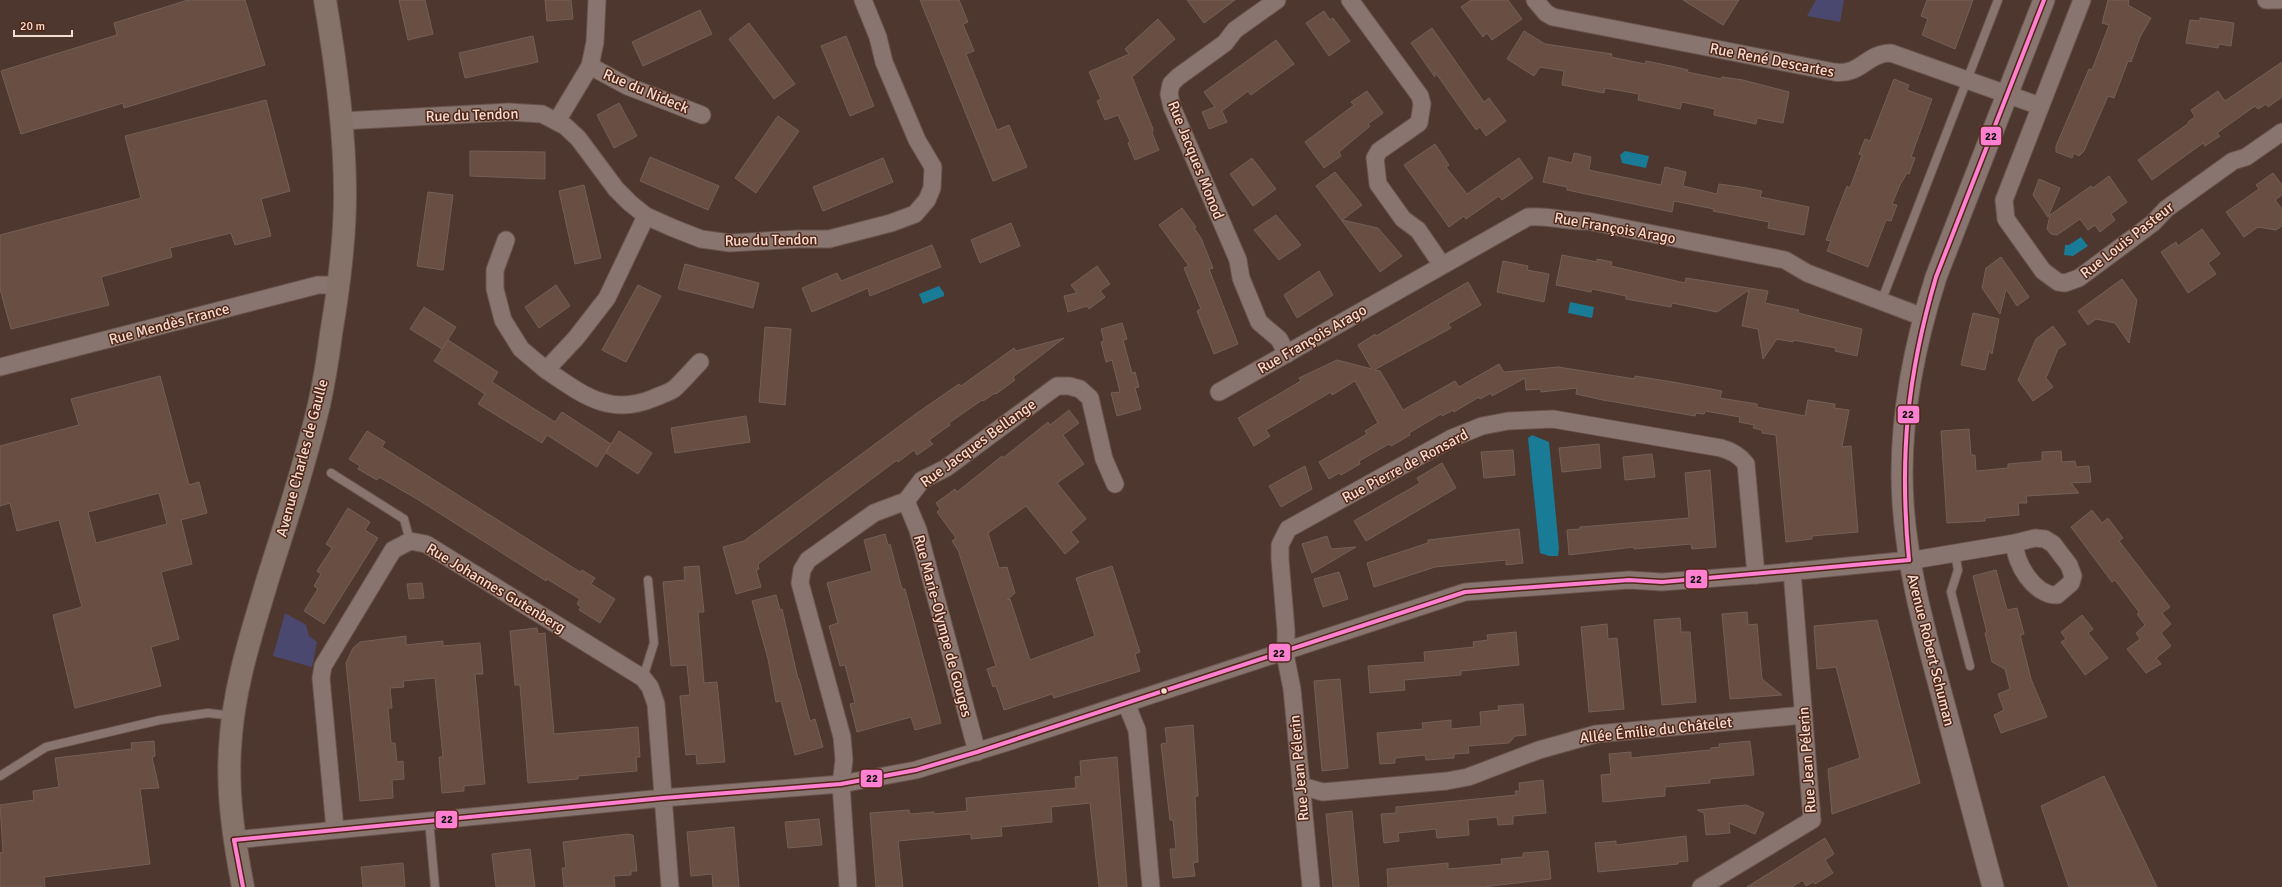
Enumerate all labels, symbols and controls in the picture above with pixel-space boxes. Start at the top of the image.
scale bar [14,12,72,38]
text: 20 m [20,19,45,34]
street label: Rue René Descartes [1708,39,1836,81]
street label: Rue du Nideck [600,65,692,117]
street label: Rue Jacques Monod [1164,98,1228,222]
street label: Rue du Tendon [425,104,519,126]
line badge: 22 [1980,126,2002,146]
text: 22 [1985,130,1997,143]
street label: Rue Louis Pasteur [2077,198,2178,282]
street label: Rue François Arago [1553,208,1677,248]
street label: Rue du Tendon [724,230,818,250]
street label: Rue Mendès France [107,299,231,349]
street label: Rue François Arago [1254,300,1370,378]
street label: Avenue Charles de Gaulle [272,377,332,539]
street label: Rue Jacques Bellange [917,395,1039,491]
line badge: 22 [1897,405,1920,424]
text: 22 [1902,408,1914,421]
street label: Rue Pierre de Ronsard [1339,425,1471,507]
street label: Rue Marie-Olympe de Gouges [910,533,976,720]
street label: Rue Johannes Gutenberg [423,539,569,637]
line badge: 22 [1685,569,1708,589]
street label: Avenue Robert Schuman [1903,572,1959,728]
text: 22 [1690,573,1702,586]
line badge: 22 [1268,643,1291,662]
text: 22 [1273,647,1285,660]
unlabelled marker [1159,686,1169,696]
street label: Rue Jean Pélerin [1794,706,1820,814]
street label: Allée Émilie du Châtelet [1579,712,1733,747]
street label: Rue Jean Pélerin [1285,714,1313,822]
line badge: 22 [860,769,883,788]
text: 22 [866,772,878,785]
line badge: 22 [435,810,458,829]
text: 22 [441,813,453,826]

